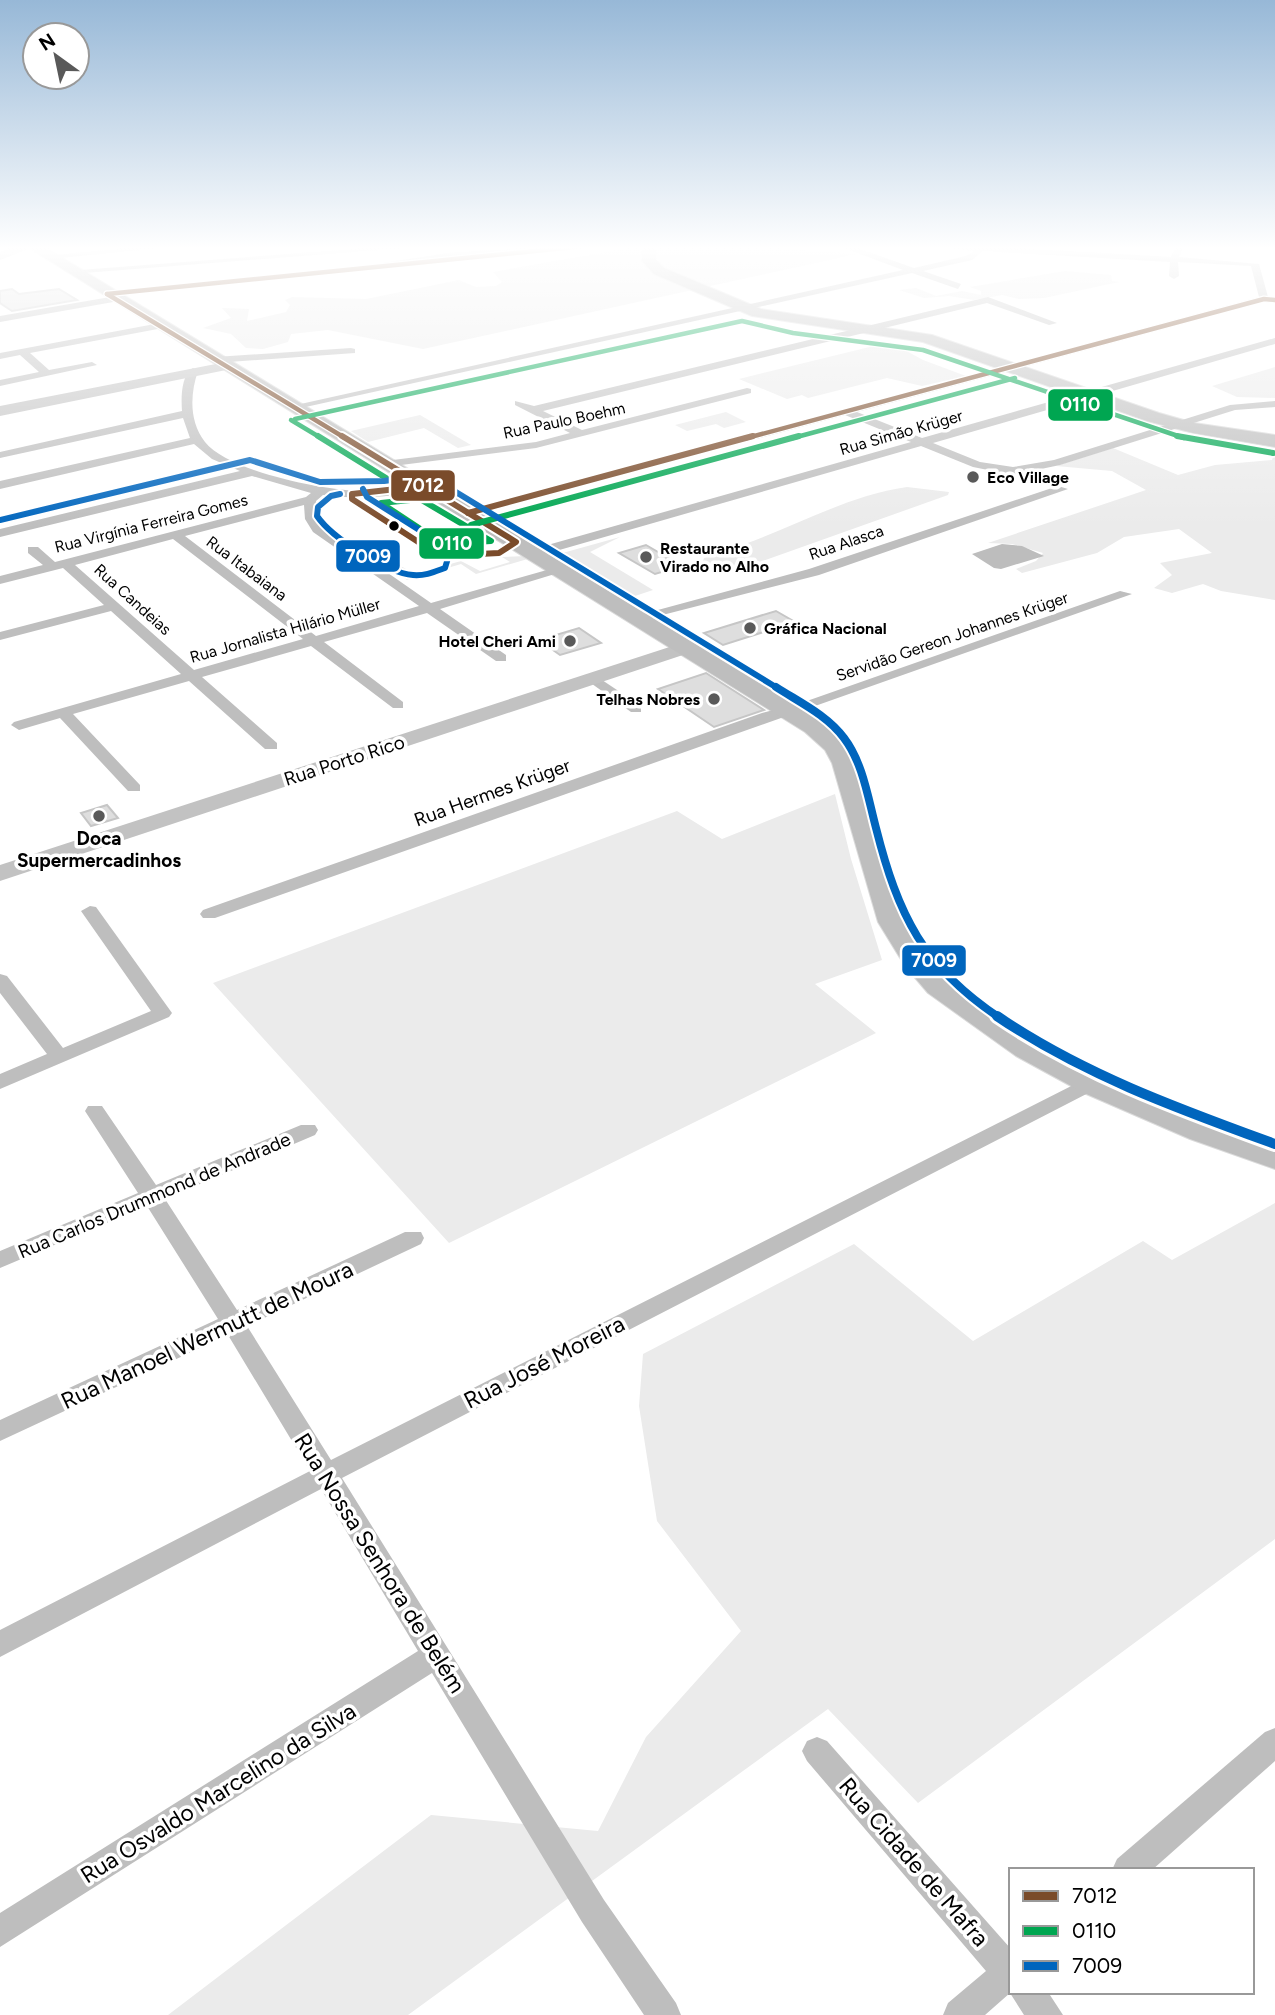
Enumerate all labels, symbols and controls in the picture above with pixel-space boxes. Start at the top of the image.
north arrow [21,21,91,91]
text: N [35,29,59,56]
line badge: 0110 [1047,388,1114,422]
text: 0110 [1060,393,1100,416]
street label: Rua Paulo Boehm [501,398,627,443]
street label: Rua Simão Krüger [837,406,965,459]
place label: Eco Village [987,468,1069,487]
line badge: 7012 [390,469,456,502]
marker: Eco Village [965,469,981,485]
text: 7012 [402,474,444,497]
street label: Rua Virgínia Ferreira Gomes [53,490,250,557]
unlabelled marker [387,519,401,533]
street label: Rua Alasca [806,521,886,564]
line badge: 0110 [418,527,485,560]
street label: Rua Itabaiana [203,532,291,605]
text: 0110 [432,532,472,555]
line badge: 7009 [335,539,401,573]
place label: Restaurante Virado no Alho [660,539,769,576]
text: 7009 [345,545,391,568]
marker: Restaurante Virado no Alho [638,549,654,565]
street label: Rua Candeias [90,560,175,639]
street label: Servidão Gereon Johannes Krüger [834,588,1071,685]
street label: Rua Jornalista Hilário Müller [188,594,383,667]
place label: Gráfica Nacional [764,619,887,638]
marker: Gráfica Nacional [742,620,758,636]
place label: Hotel Cheri Ami [439,632,556,651]
marker: Hotel Cheri Ami [562,633,578,649]
place label: Telhas Nobres [596,690,701,709]
marker: Telhas Nobres [706,691,722,707]
street label: Rua Porto Rico [281,730,407,791]
street label: Rua Hermes Krüger [411,753,574,831]
marker: Doca Supermercadinhos [91,808,107,824]
place label: Doca Supermercadinhos [17,827,181,872]
line badge: 7009 [901,944,967,977]
text: 7009 [911,949,957,972]
street label: Rua Carlos Drummond de Andrade [15,1127,294,1263]
street label: Rua Manoel Wermutt de Moura [56,1255,358,1415]
street label: Rua José Moreira [459,1309,629,1415]
street label: Rua Nossa Senhora de Belém [288,1428,472,1698]
street label: Rua Osvaldo Marcelino da Silva [75,1697,361,1889]
street label: Rua Cidade de Mafra [833,1772,995,1952]
legend [1009,1868,1254,1994]
text: 7012 [1072,1883,1117,1908]
text: 0110 [1072,1918,1116,1943]
text: 7009 [1072,1953,1122,1978]

